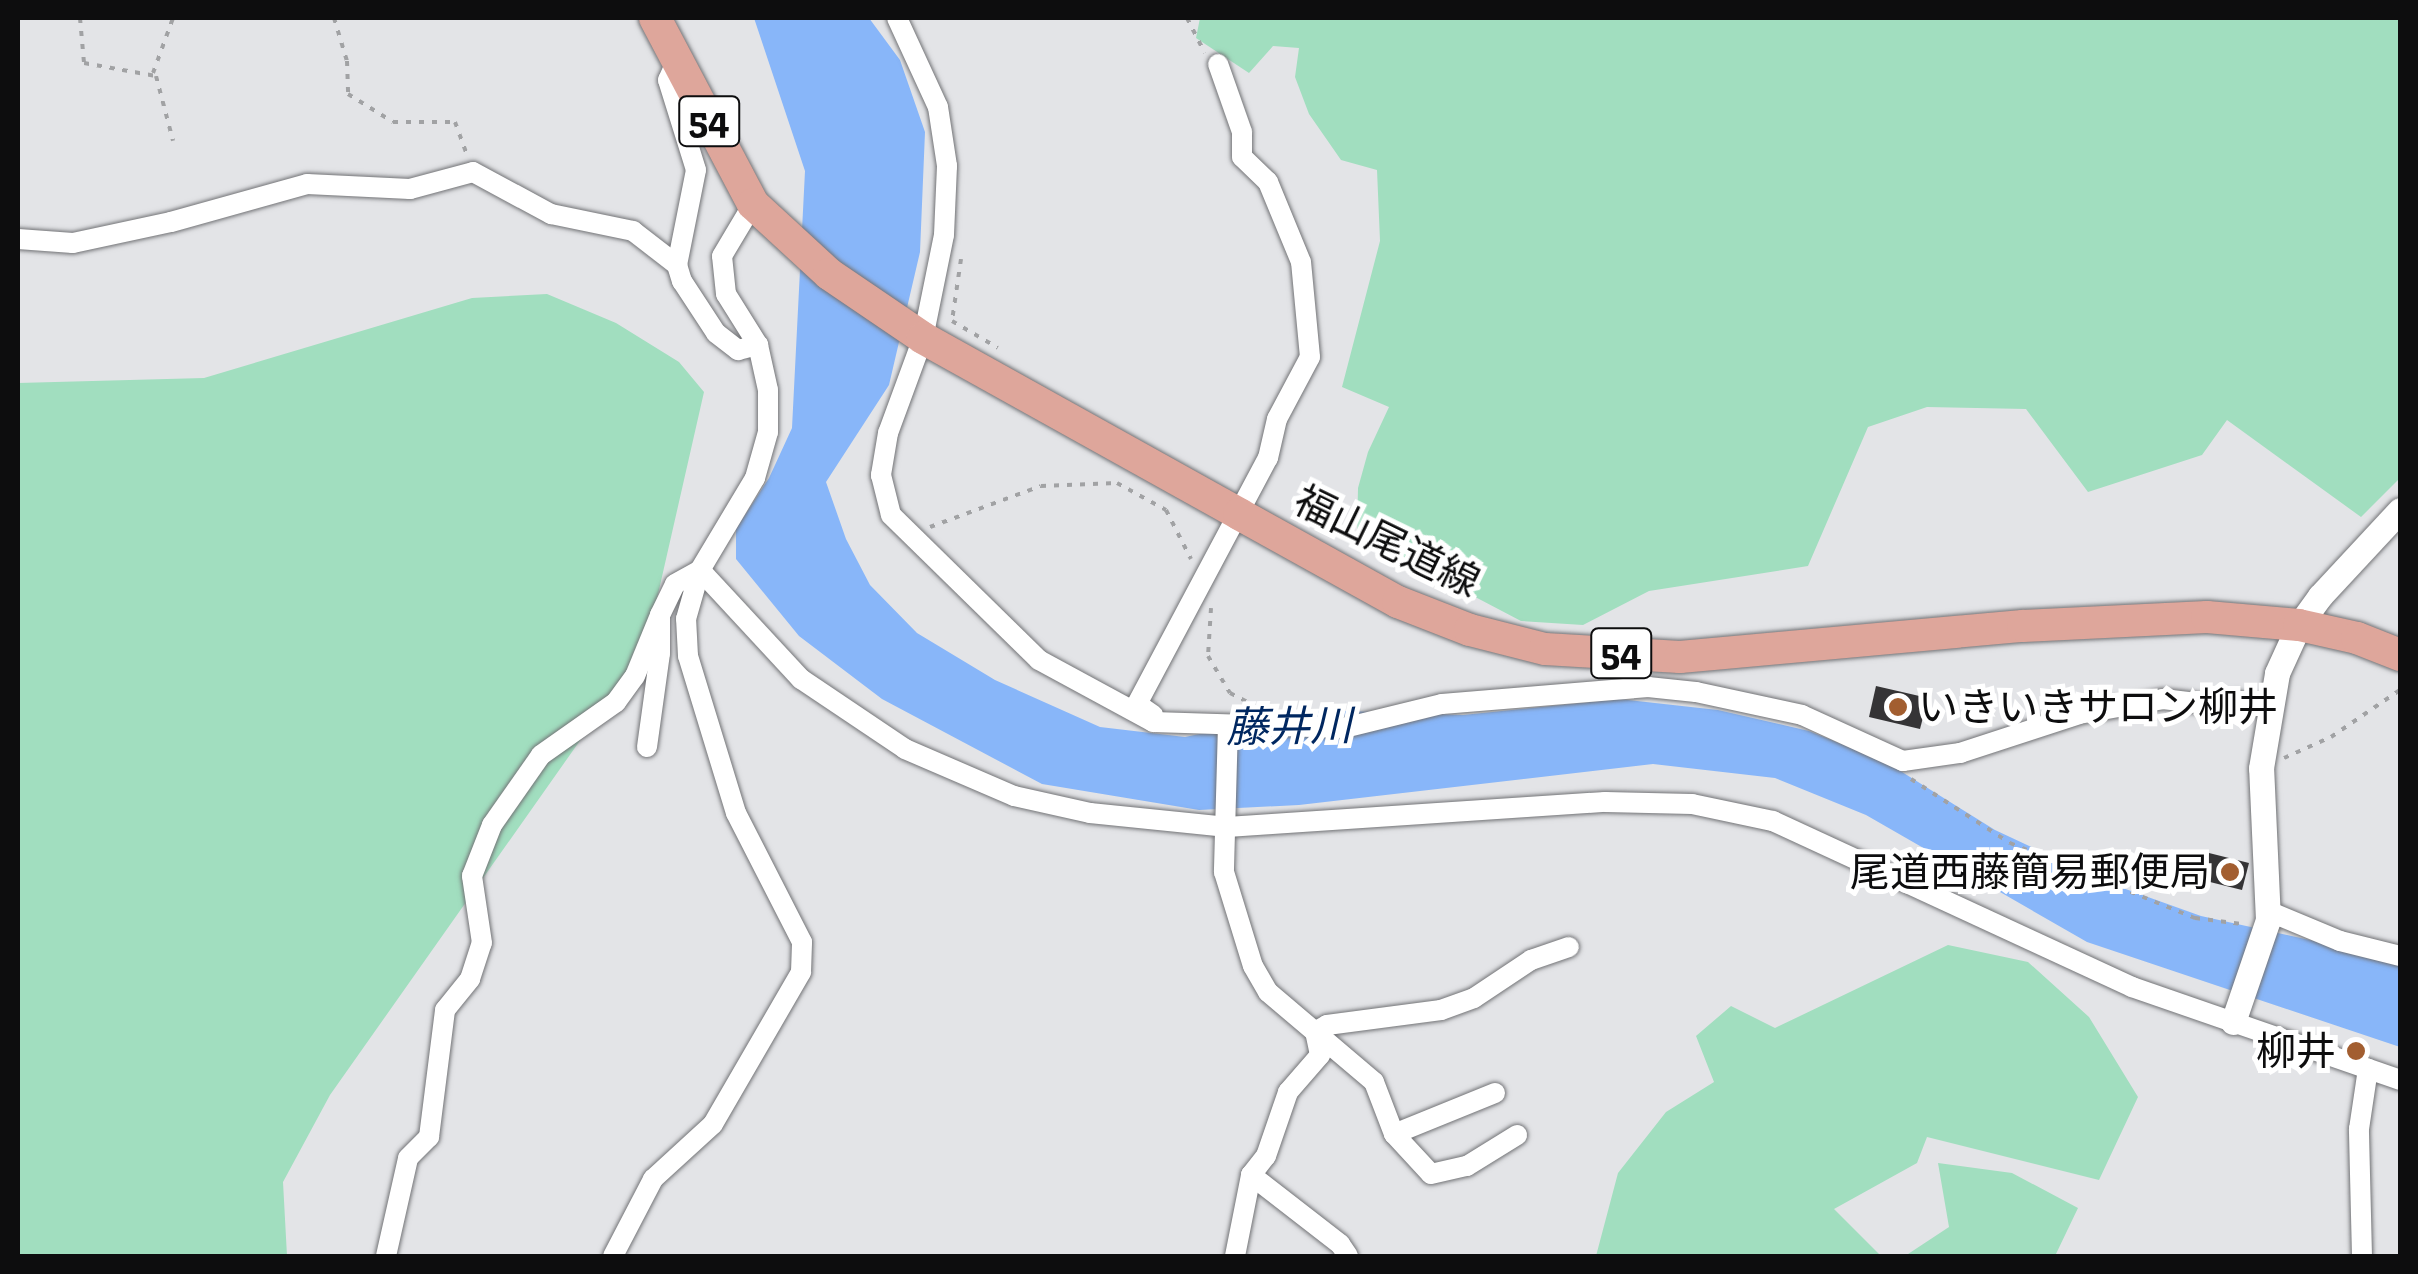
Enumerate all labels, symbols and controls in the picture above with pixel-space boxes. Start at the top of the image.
road number: 54 [676,88,742,154]
street label: 福山尾道線 [1287,476,1487,606]
road number: 54 [1588,620,1654,686]
place label: いきいきサロン柳井 [1918,683,2278,731]
marker: いきいきサロン柳井 [1887,696,1909,718]
water label: 藤井川 [1226,701,1352,753]
place label: 尾道西藤簡易郵便局 [1850,848,2210,896]
marker: 尾道西藤簡易郵便局 [2219,861,2241,883]
place label: 柳井 [2256,1027,2336,1075]
marker: 柳井 [2345,1040,2367,1062]

